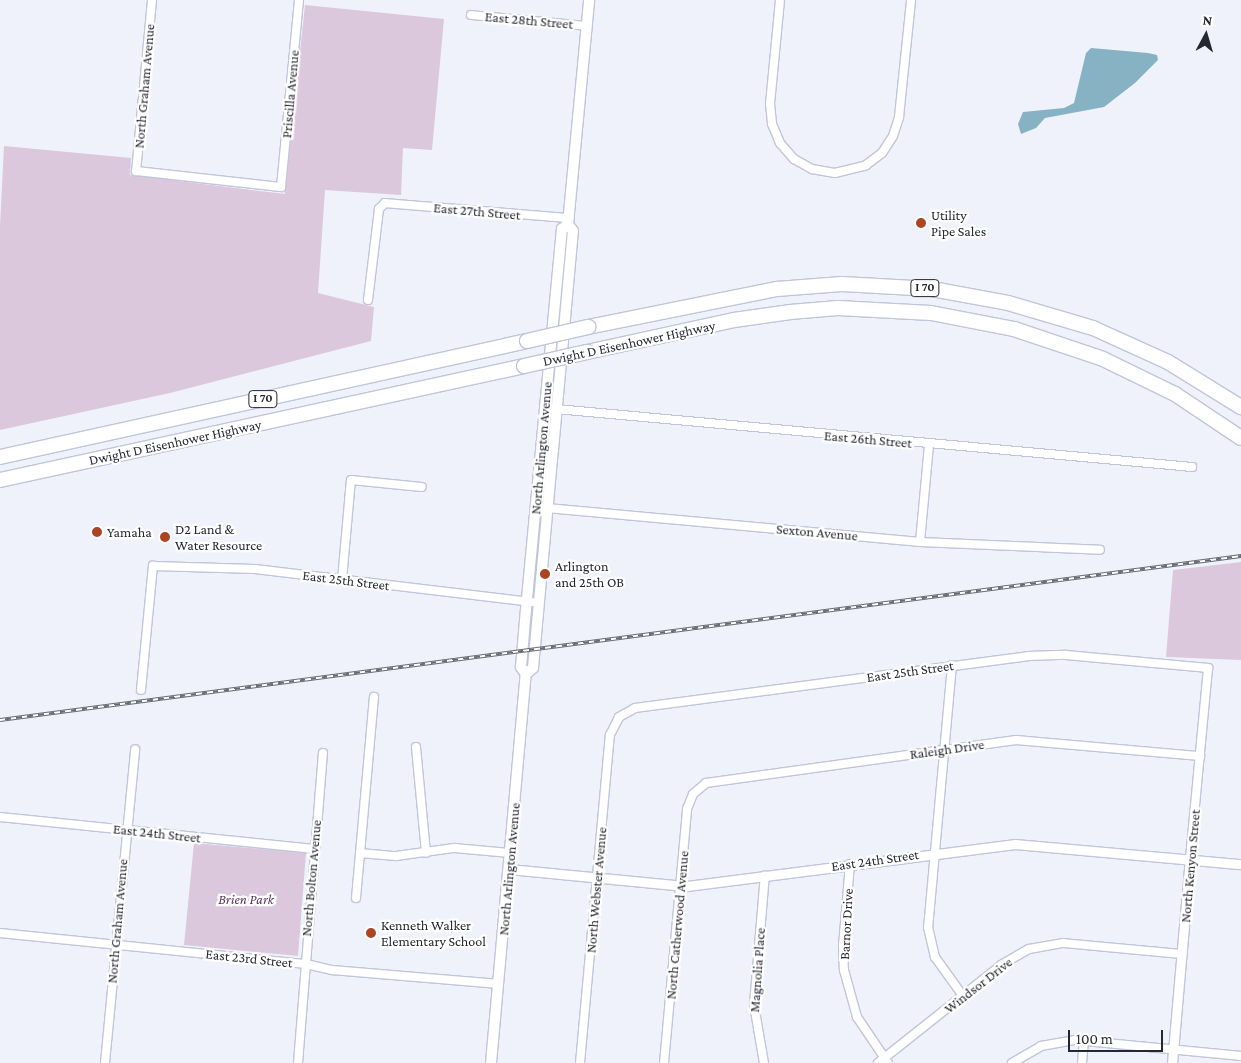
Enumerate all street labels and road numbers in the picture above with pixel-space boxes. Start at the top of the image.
street label: East 28th Street [484,8,574,32]
street label: North Graham Avenue [130,23,158,149]
street label: Priscilla Avenue [278,49,302,139]
street label: East 27th Street [433,199,521,223]
road number: I 70 [910,278,940,298]
street label: Dwight D Eisenhower Highway [541,317,717,369]
street label: North Arlington Avenue [527,381,555,515]
road number: I 70 [248,389,278,408]
street label: Dwight D Eisenhower Highway [87,416,263,468]
street label: East 26th Street [823,427,913,451]
street label: Sexton Avenue [776,520,858,544]
street label: East 25th Street [301,566,391,594]
street label: East 25th Street [865,657,955,685]
street label: Raleigh Drive [909,735,985,763]
street label: North Arlington Avenue [495,802,523,936]
street label: North Kenyon Street [1177,809,1203,923]
street label: North Bolton Avenue [298,819,324,937]
street label: East 24th Street [112,820,202,846]
street label: North Webster Avenue [582,826,610,954]
street label: East 24th Street [830,846,920,874]
street label: North Catherwood Avenue [662,850,692,1000]
street label: North Graham Avenue [103,858,131,984]
street label: Barnor Drive [836,888,856,960]
street label: Magnolia Place [746,927,768,1013]
street label: East 23rd Street [205,945,293,971]
street label: Windsor Drive [941,953,1015,1017]

